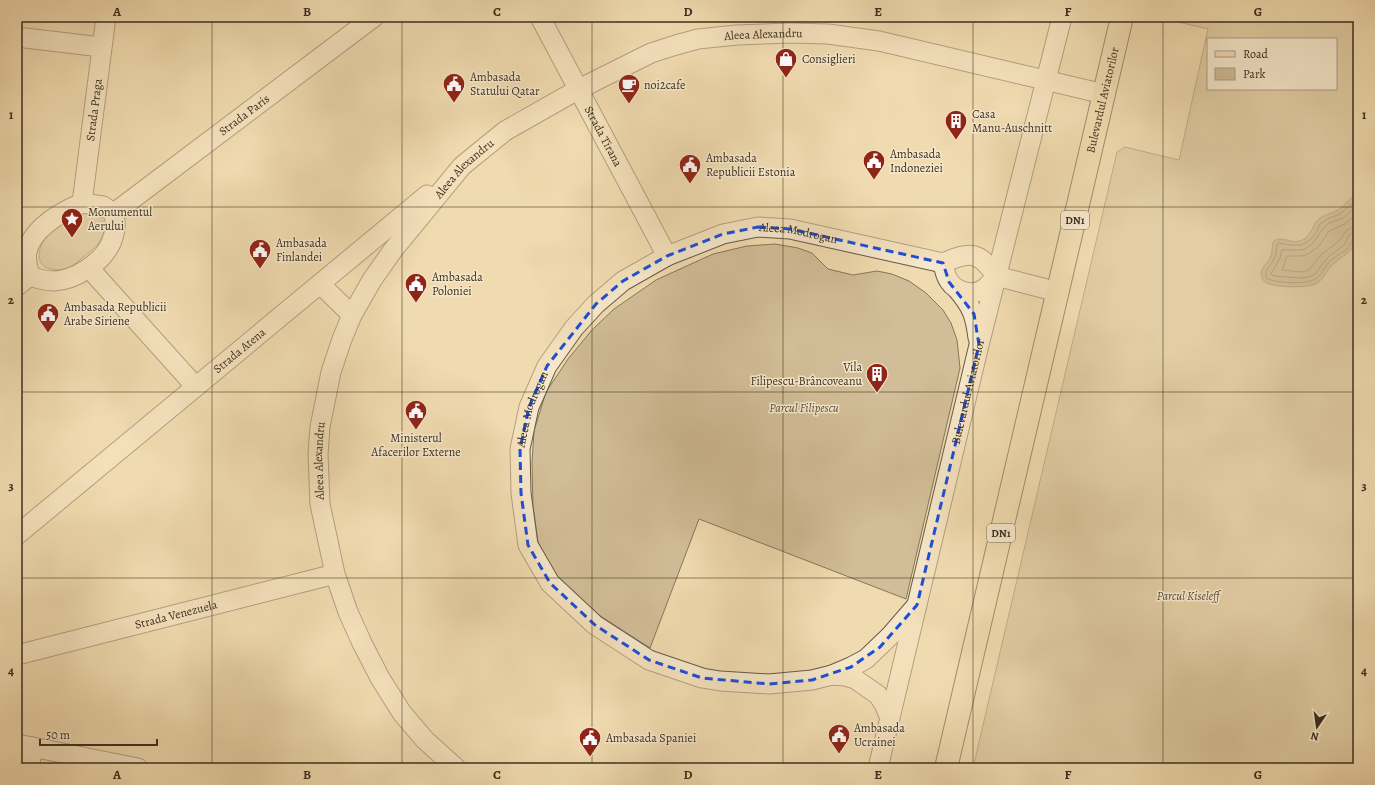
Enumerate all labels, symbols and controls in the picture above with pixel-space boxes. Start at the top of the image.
text: A [112,3,122,20]
text: B [303,3,311,20]
text: C [493,3,501,20]
text: D [683,3,693,20]
text: E [874,3,882,20]
text: F [1065,3,1072,20]
text: G [1254,3,1262,20]
street label: Aleea Alexandru [722,25,803,44]
legend [1207,38,1337,90]
street label: Bulevardul Aviatorilor [1082,45,1123,155]
shop icon: Consiglieri [773,46,799,79]
text: Road [1243,46,1269,62]
place label: Consiglieri [802,51,856,67]
text: Park [1243,66,1266,82]
place label: Ambasada Statului Qatar [469,69,540,99]
public building icon: Ambasada Statului Qatar [441,71,467,104]
cafe icon: noi2cafe [616,72,642,105]
street label: Strada Praga [82,77,106,142]
place label: noi2cafe [644,77,685,93]
street label: Strada Paris [216,90,273,139]
street label: Strada Tirana [581,103,626,170]
text: 1 [9,106,14,123]
place label: Casa Manu-Auschnitt [972,106,1052,136]
text: 1 [1362,106,1367,123]
building icon: Casa Manu-Auschnitt [943,108,969,141]
street label: Aleea Alexandru [430,135,498,202]
place label: Ambasada Indoneziei [889,146,943,176]
public building icon: Ambasada Indoneziei [861,148,887,181]
place label: Ambasada Republicii Estonia [705,150,796,180]
public building icon: Ambasada Republicii Estonia [677,152,703,185]
place label: Monumentul Aerului [87,204,152,234]
place icon: Monumentul Aerului [59,206,85,239]
road number: DN1 [1061,211,1089,229]
street label: Aleea Modrogan [758,219,839,247]
place label: Ambasada Finlandei [275,235,327,265]
public building icon: Ambasada Finlandei [247,237,273,270]
place label: Ambasada Poloniei [431,269,483,299]
public building icon: Ambasada Poloniei [403,271,429,304]
text: 2 [8,291,15,308]
text: 2 [1361,291,1368,308]
place label: Ambasada Republicii Arabe Siriene [63,299,167,329]
public building icon: Ambasada Republicii Arabe Siriene [35,301,61,334]
street label: Strada Atena [210,324,269,377]
street label: Bulevardul Aviatorilor [948,337,988,446]
place label: Vila Filipescu-Brâncoveanu [751,359,863,389]
building icon: Vila Filipescu-Brâncoveanu [864,361,890,394]
street label: Aleea Modrogan [512,368,552,450]
public building icon: Ministerul Afacerilor Externe [403,398,429,431]
park label: Parcul Filipescu [769,400,839,416]
street label: Aleea Alexandru [310,420,329,501]
place label: Ministerul Afacerilor Externe [370,430,461,460]
text: 3 [8,477,14,494]
text: 3 [1361,477,1367,494]
road number: DN1 [987,524,1015,542]
park label: Parcul Kiseleff [1157,588,1222,604]
street label: Strada Venezuela [133,596,219,633]
text: 4 [8,662,14,679]
text: 4 [1361,662,1367,679]
north arrow [1297,707,1337,747]
place label: Ambasada Ucrainei [853,720,905,750]
scale bar [40,721,157,747]
public building icon: Ambasada Ucrainei [826,722,852,755]
public building icon: Ambasada Spaniei [577,725,603,758]
text: 50 m [46,727,70,743]
text: N [1309,728,1320,744]
place label: Ambasada Spaniei [605,730,696,746]
text: A [112,766,122,783]
text: B [303,766,311,783]
text: C [493,766,501,783]
text: D [683,766,693,783]
text: E [874,766,882,783]
text: F [1065,766,1072,783]
text: G [1254,766,1262,783]

